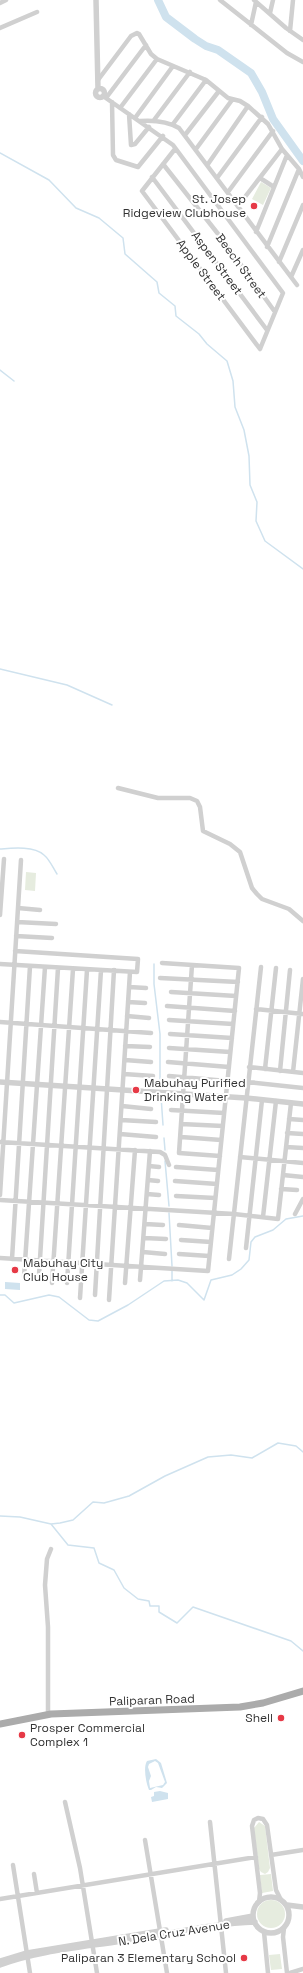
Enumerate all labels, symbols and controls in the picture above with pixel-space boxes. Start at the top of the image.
place label: St. Josep Ridgeview Clubhouse [123,191,246,221]
marker: St. Josep Ridgeview Clubhouse [249,201,259,211]
street label: Aspen Street [188,228,246,298]
street label: Beech Street [212,230,270,302]
street label: Apple Street [173,236,229,304]
place label: Mabuhay Purified Drinking Water [144,1075,246,1105]
marker: Mabuhay Purified Drinking Water [131,1085,141,1095]
place label: Mabuhay City Club House [23,1255,103,1285]
marker: Mabuhay City Club House [10,1265,20,1275]
street label: Paliparan Road [109,1691,195,1709]
place label: Shell [245,1710,273,1726]
marker: Shell [276,1713,286,1723]
place label: Prosper Commercial Complex 1 [30,1720,145,1750]
marker: Prosper Commercial Complex 1 [17,1730,27,1740]
street label: N. Dela Cruz Avenue [117,1916,231,1950]
place label: Paliparan 3 Elementary School [61,1950,236,1966]
marker: Paliparan 3 Elementary School [239,1953,249,1963]

